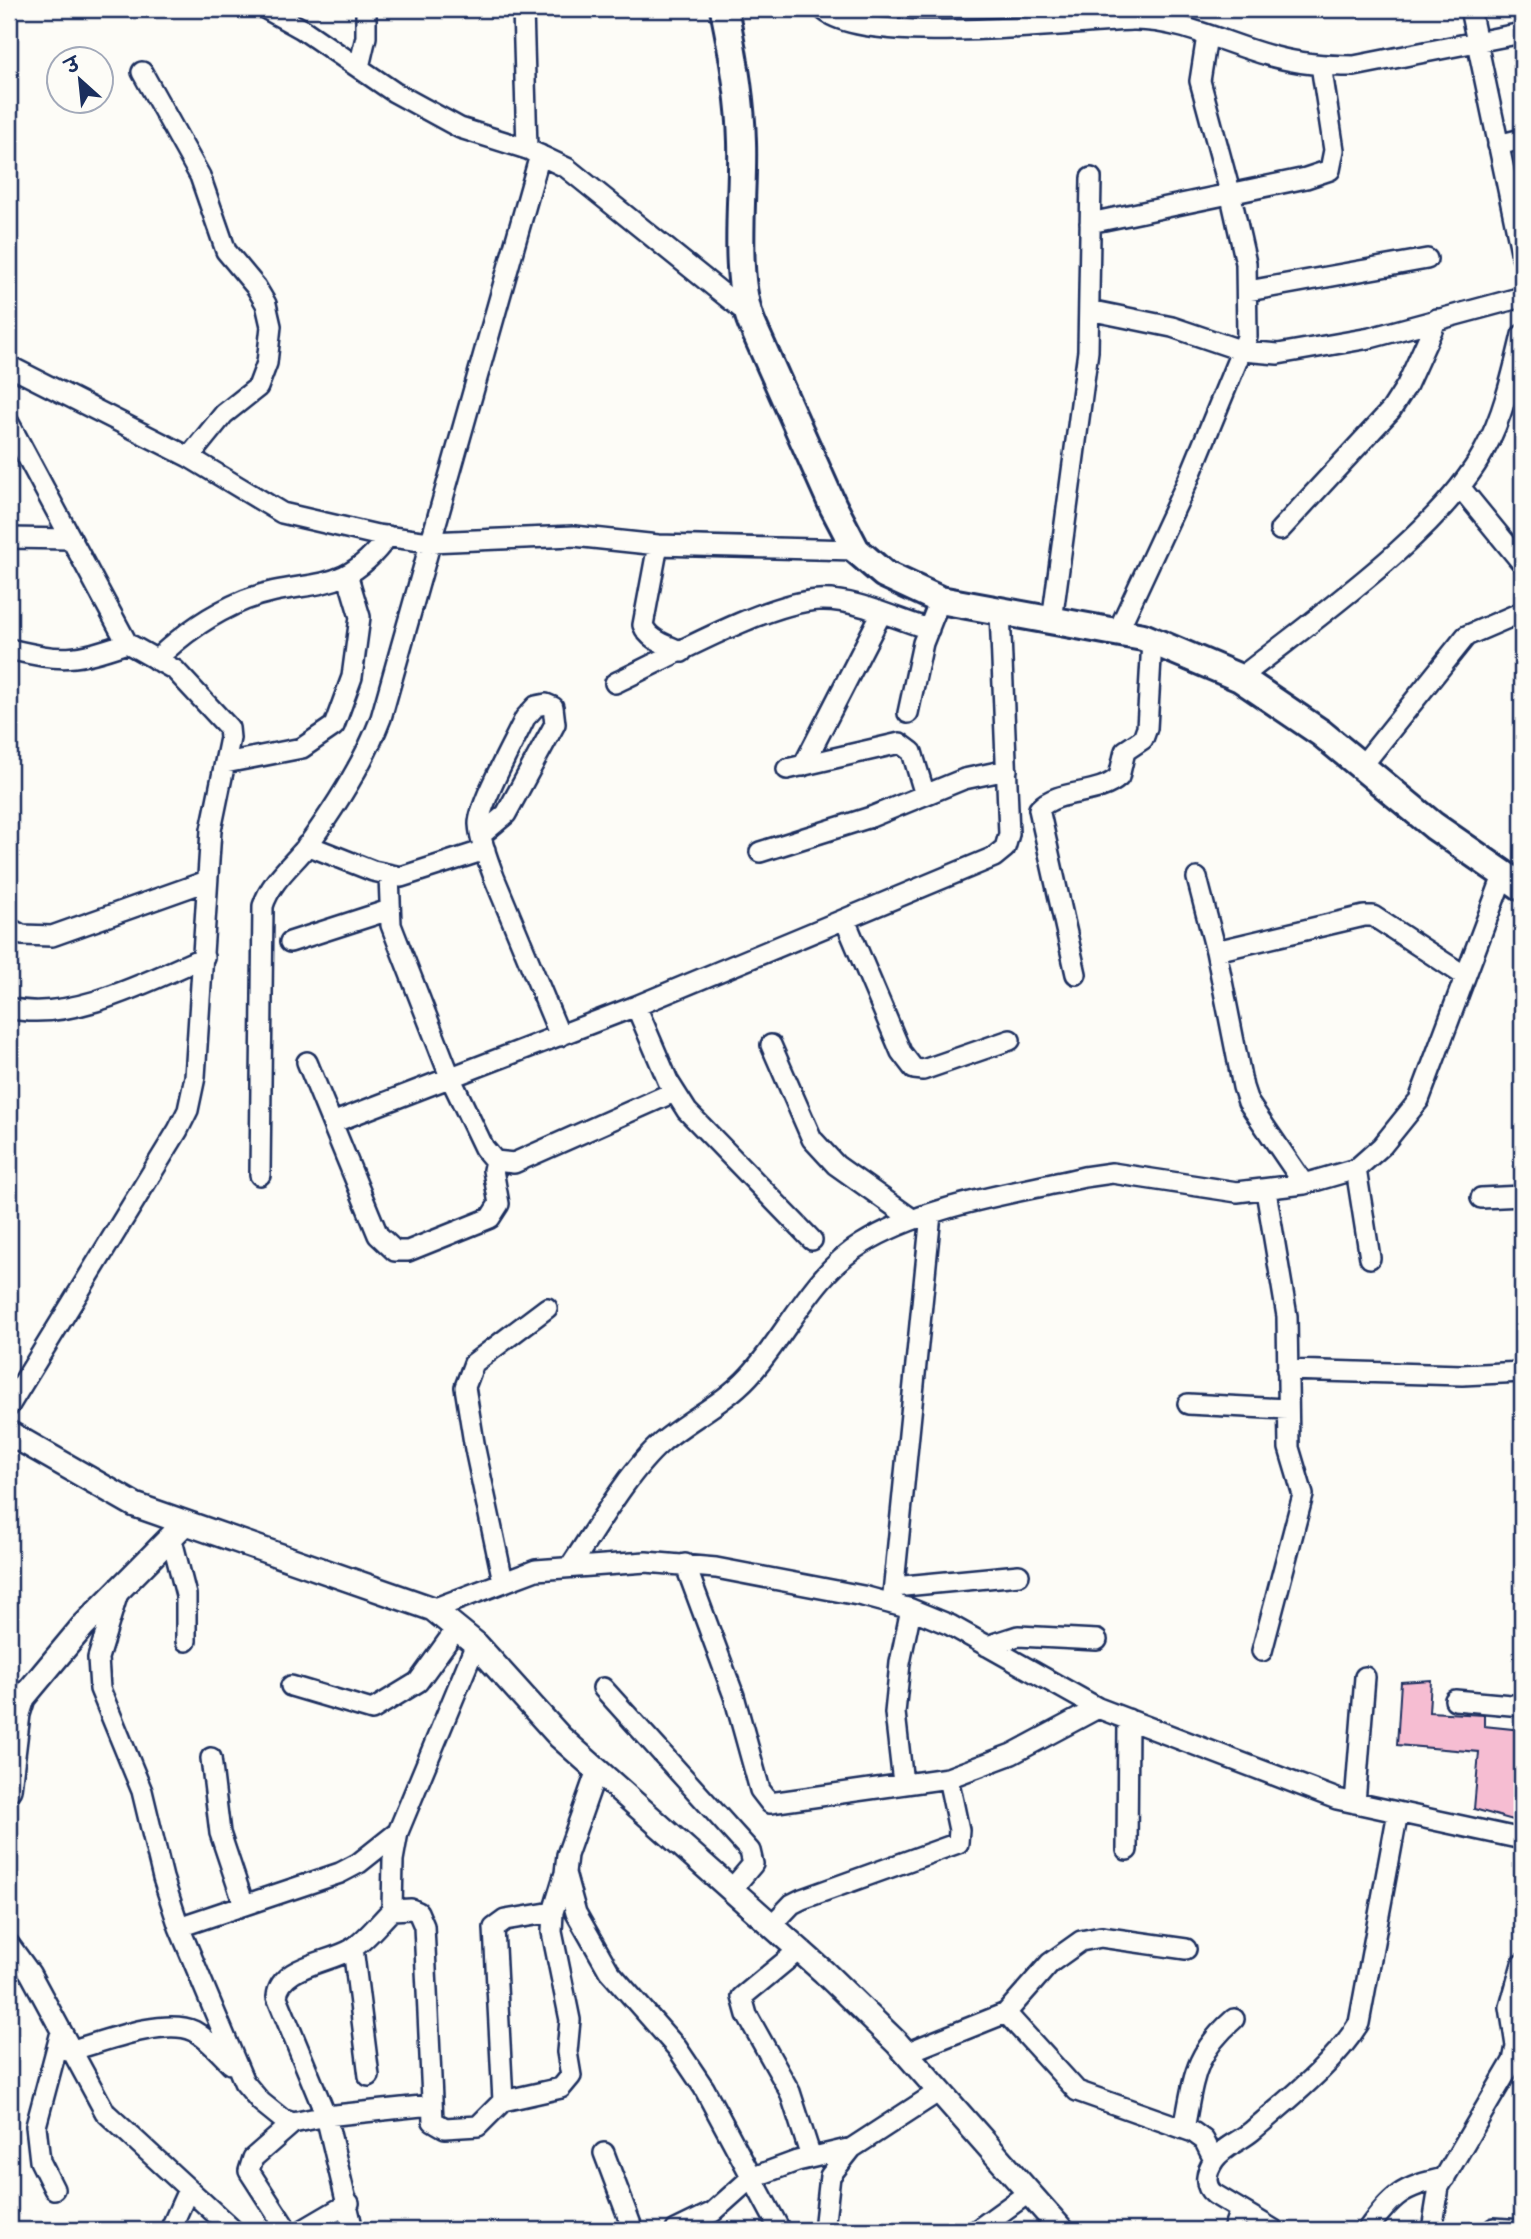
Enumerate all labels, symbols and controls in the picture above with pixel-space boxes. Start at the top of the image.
north arrow [46,46,116,116]
text: उ [59,49,85,79]

